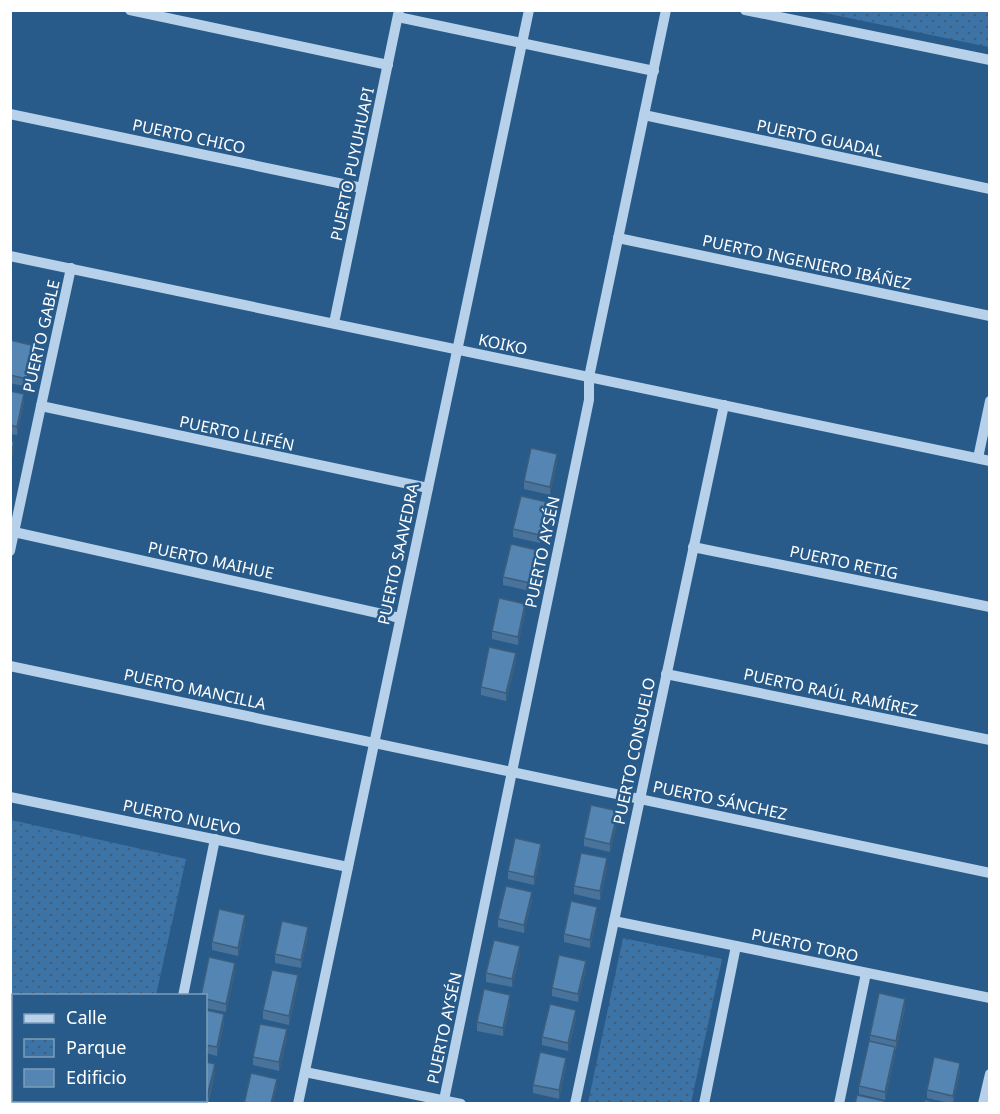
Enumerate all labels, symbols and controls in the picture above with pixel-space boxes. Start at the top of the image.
street label: PUERTO PUYUHUAPI [325,85,379,243]
street label: PUERTO CHICO [130,113,248,159]
street label: PUERTO GUADAL [755,114,885,162]
street label: PUERTO INGENIERO IBÁÑEZ [701,229,913,295]
street label: PUERTO GABLE [17,277,65,395]
street label: KOIKO [476,328,530,360]
street label: PUERTO LLIFÉN [177,410,297,456]
street label: PUERTO SAAVEDRA [372,480,424,627]
street label: PUERTO AYSÉN [519,494,565,610]
street label: PUERTO MAIHUE [146,536,276,584]
street label: PUERTO RETIG [788,540,900,584]
street label: PUERTO MANCILLA [122,663,269,715]
street label: PUERTO RAÚL RAMÍREZ [742,663,920,721]
street label: PUERTO CONSUELO [608,675,660,827]
street label: PUERTO SÁNCHEZ [651,775,789,825]
street label: PUERTO NUEVO [121,794,243,840]
street label: PUERTO TORO [749,923,861,967]
street label: PUERTO AYSÉN [421,970,467,1086]
legend [12,994,207,1102]
text: Calle [66,1005,107,1029]
text: Parque [66,1035,126,1059]
text: Edificio [66,1065,127,1089]

